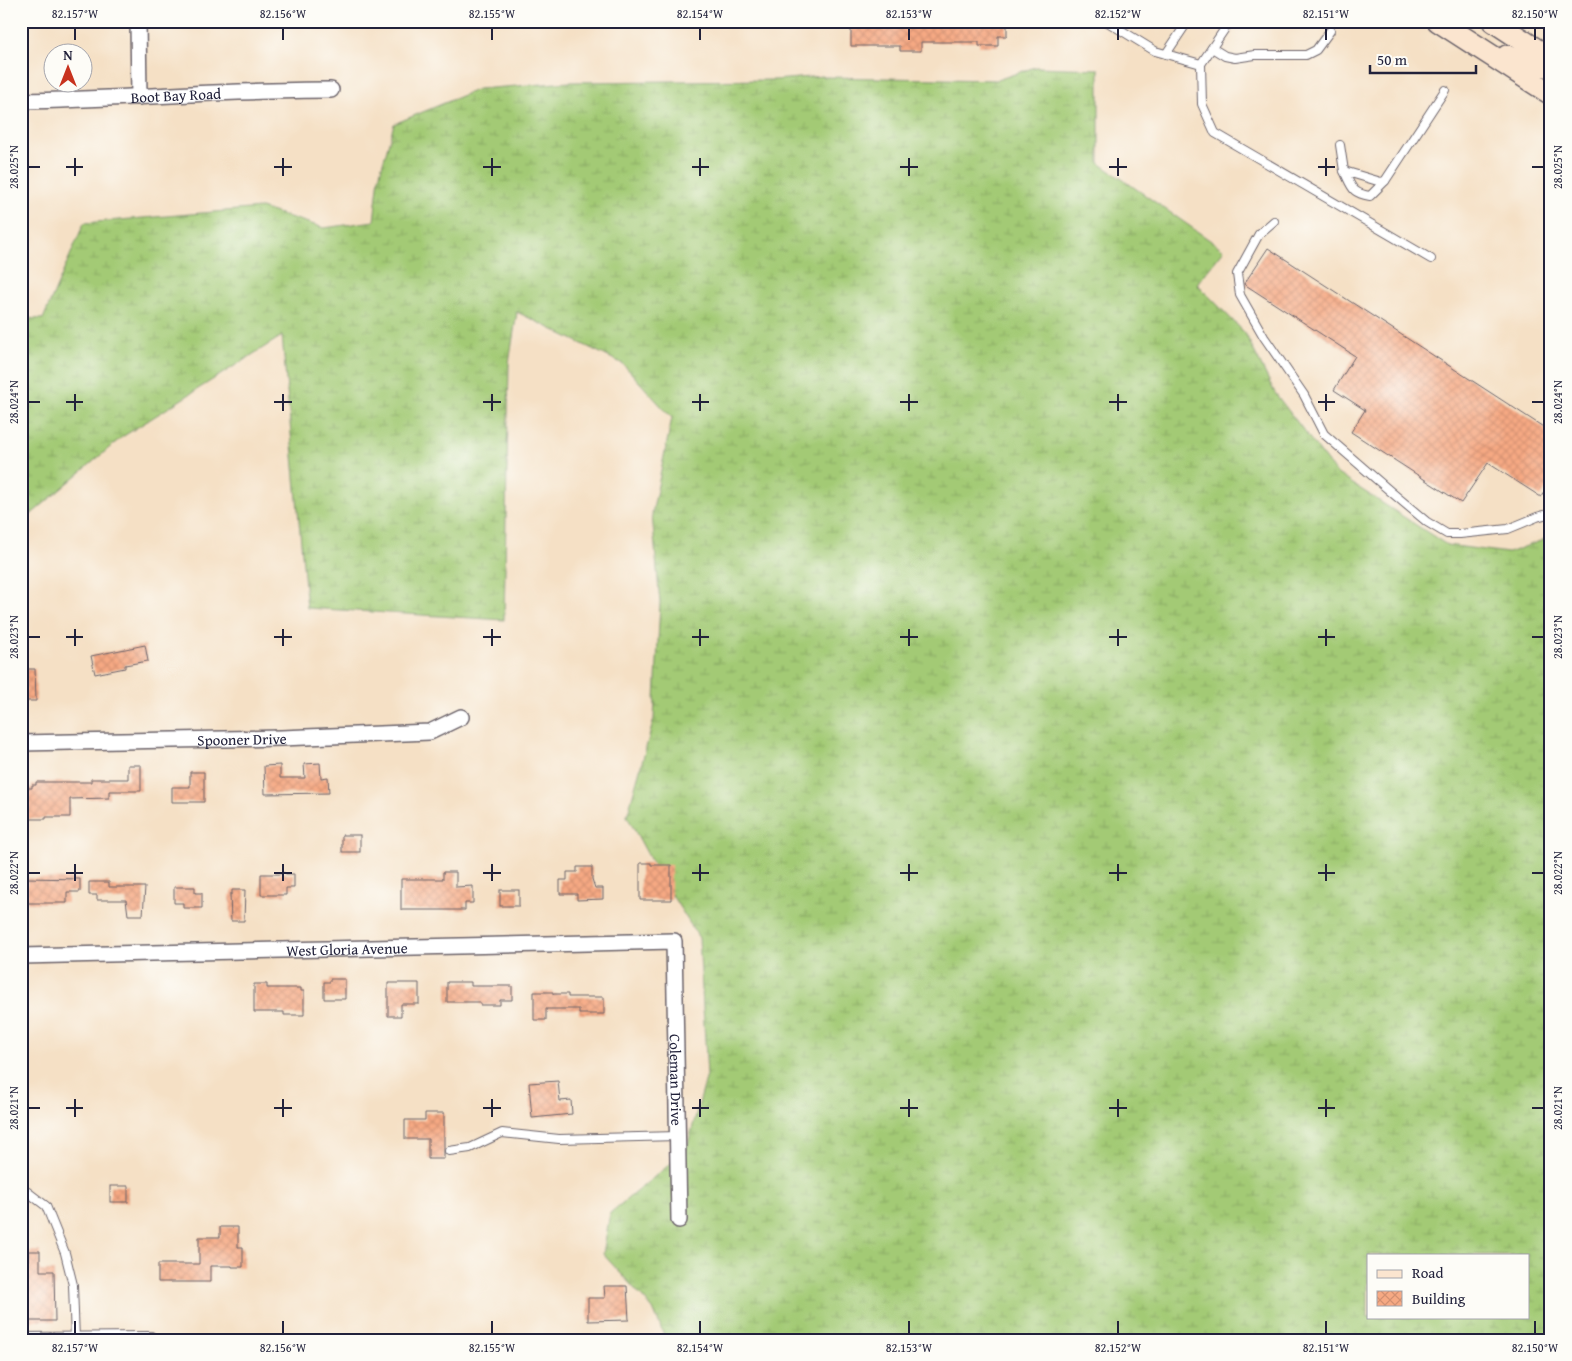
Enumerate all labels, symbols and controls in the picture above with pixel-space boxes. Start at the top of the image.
text: 82.157°W [52,5,99,22]
text: 82.156°W [260,5,307,22]
text: 82.155°W [469,5,516,22]
text: 82.154°W [677,5,724,22]
text: 82.153°W [886,5,933,22]
text: 82.152°W [1095,5,1142,22]
text: 82.151°W [1303,5,1350,22]
text: 82.150°W [1512,5,1559,22]
north arrow [42,42,92,92]
scale bar [1370,42,1476,74]
text: N [63,45,73,65]
text: 50 m [1377,49,1408,70]
street label: Boot Bay Road [130,82,221,107]
text: 28.025°N [5,145,22,189]
text: 28.025°N [1549,145,1566,189]
text: 28.024°N [5,380,22,424]
text: 28.024°N [1549,380,1566,424]
text: 28.023°N [5,615,22,659]
text: 28.023°N [1549,615,1566,659]
street label: Spooner Drive [197,727,287,750]
text: 28.022°N [5,851,22,895]
text: 28.022°N [1549,851,1566,895]
street label: West Gloria Avenue [286,937,408,960]
street label: Coleman Drive [665,1034,688,1126]
text: 28.021°N [5,1086,22,1130]
text: 28.021°N [1549,1086,1566,1130]
legend [1367,1254,1530,1318]
text: Road [1412,1262,1443,1283]
text: Building [1412,1288,1466,1309]
text: 82.157°W [52,1339,99,1356]
text: 82.156°W [260,1339,307,1356]
text: 82.155°W [469,1339,516,1356]
text: 82.154°W [677,1339,724,1356]
text: 82.153°W [886,1339,933,1356]
text: 82.152°W [1095,1339,1142,1356]
text: 82.151°W [1303,1339,1350,1356]
text: 82.150°W [1512,1339,1559,1356]

